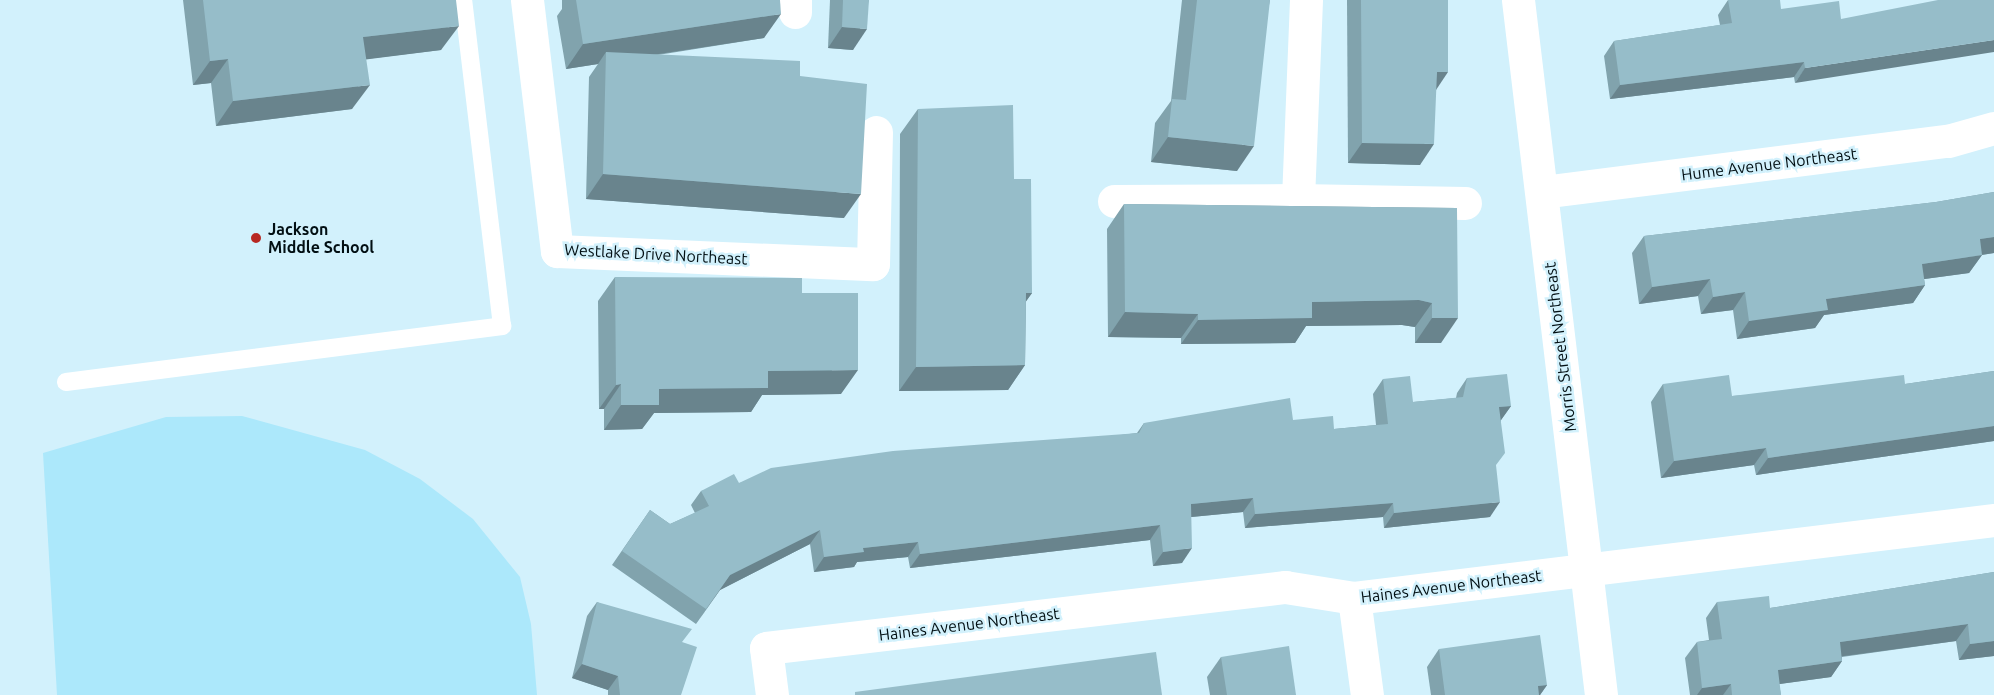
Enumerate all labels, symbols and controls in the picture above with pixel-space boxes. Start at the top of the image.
street label: Hume Avenue Northeast [1680,144,1858,184]
place label: Jackson Middle School [268,219,374,257]
marker: Jackson Middle School [249,231,263,245]
street label: Westlake Drive Northeast [564,240,748,268]
street label: Morris Street Northeast [1540,261,1580,433]
street label: Haines Avenue Northeast [1360,565,1542,607]
street label: Haines Avenue Northeast [878,603,1060,645]

